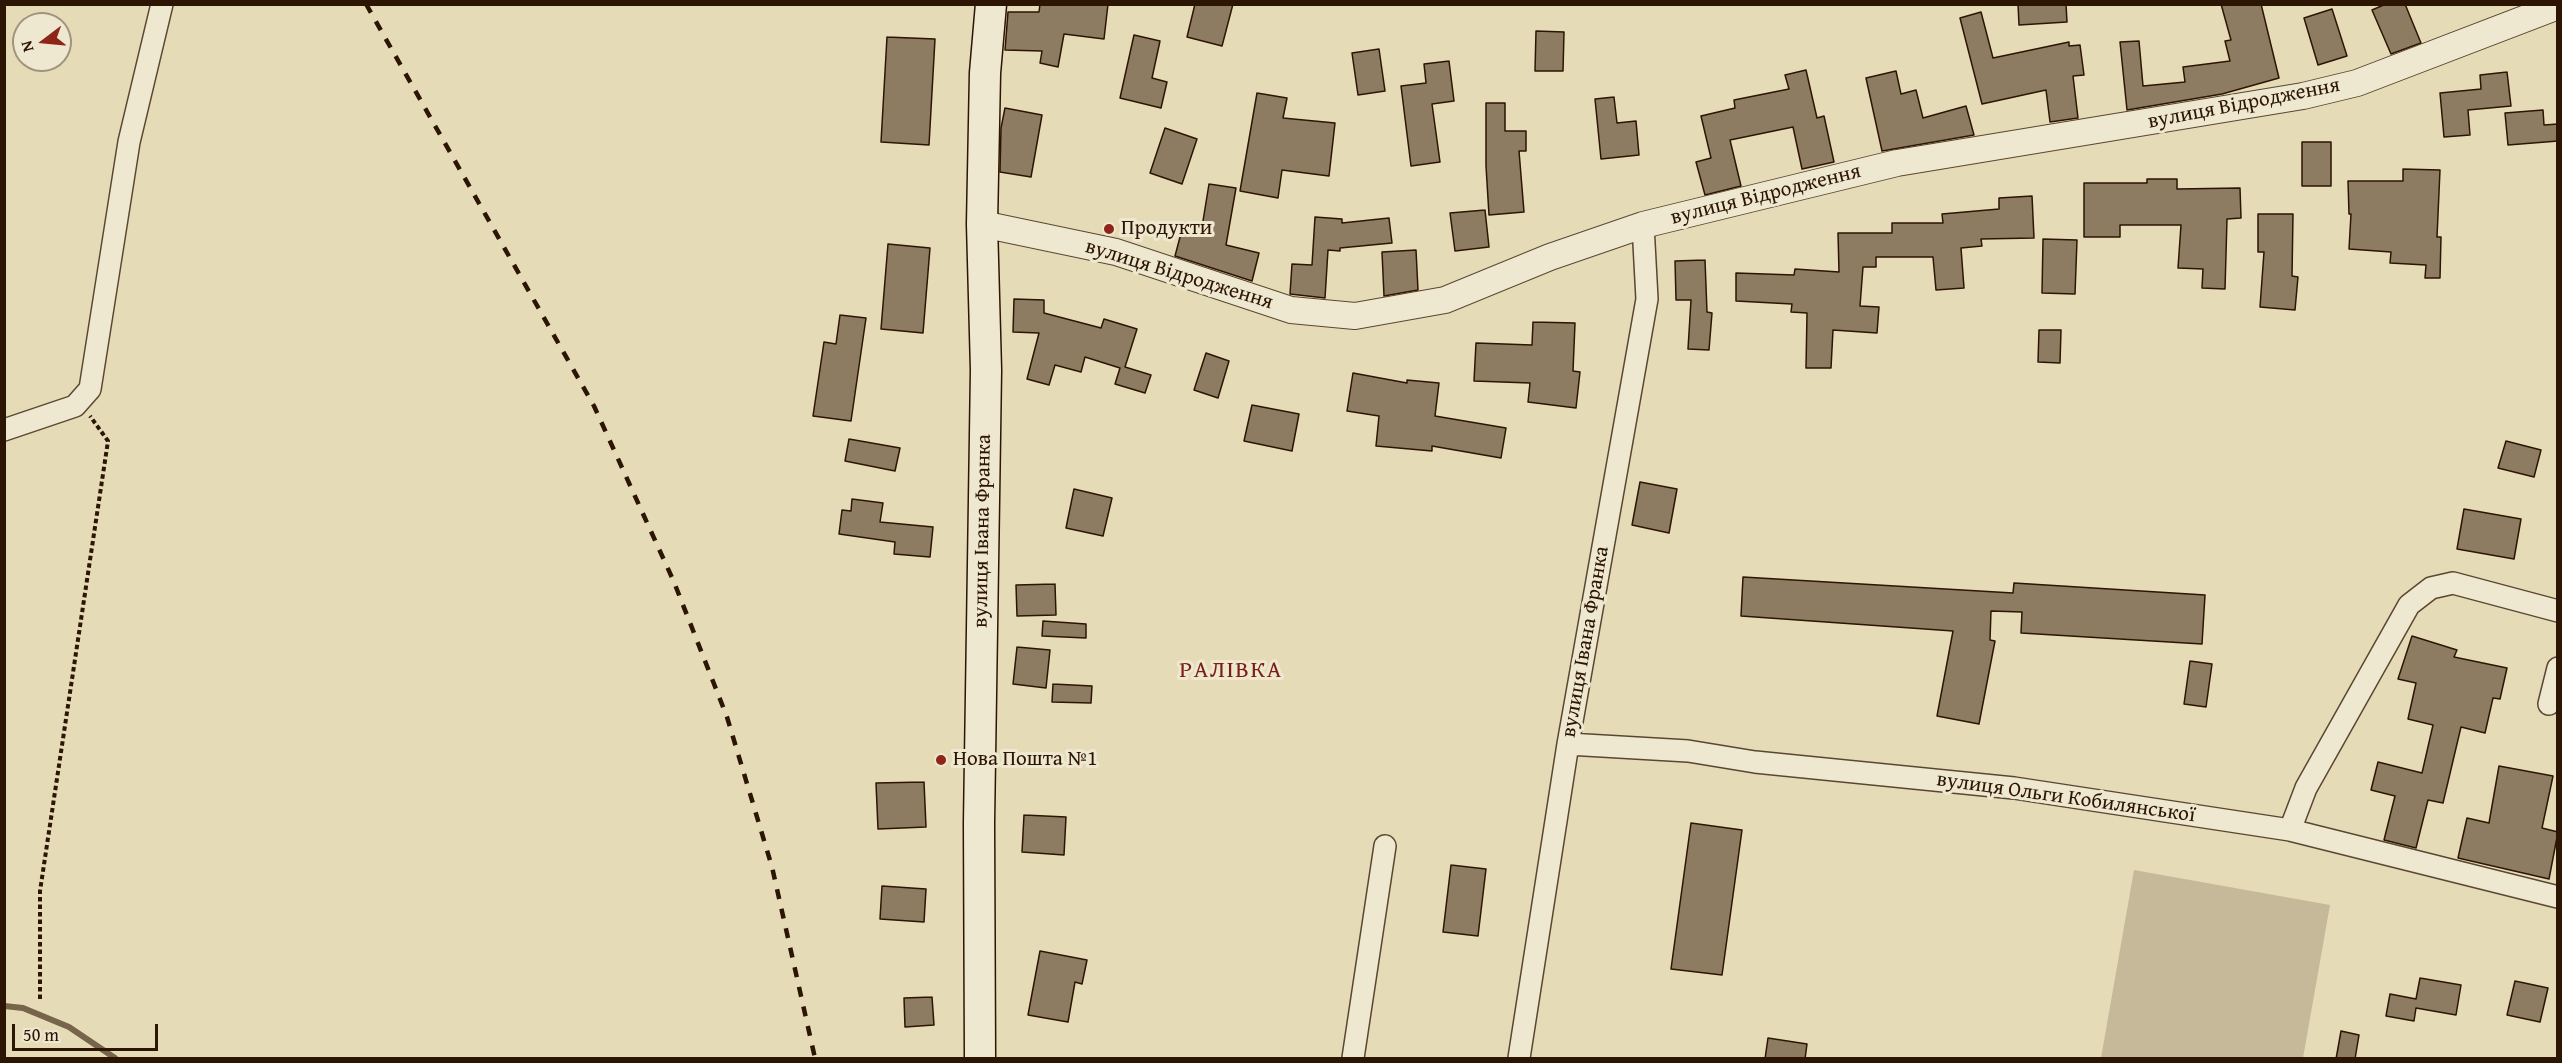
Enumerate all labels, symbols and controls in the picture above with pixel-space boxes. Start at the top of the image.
north arrow [12,12,72,72]
text: N [14,38,40,55]
street label: вулиця Відродження [2146,73,2342,135]
street label: вулиця Відродження [1668,159,1864,231]
place label: Продукти [1121,216,1212,242]
marker: Продукти [1102,222,1116,236]
street label: вулиця Відродження [1082,234,1276,316]
street label: вулиця Івана Франка [969,434,997,628]
street label: вулиця Івана Франка [1557,544,1615,740]
district label: РАЛІВКА [1179,657,1283,685]
place label: Нова Пошта №1 [953,747,1097,773]
marker: Нова Пошта №1 [934,753,948,767]
street label: вулиця Ольги Кобилянської [1935,767,2197,829]
scale bar [15,1012,160,1050]
text: 50 m [23,1021,59,1048]

